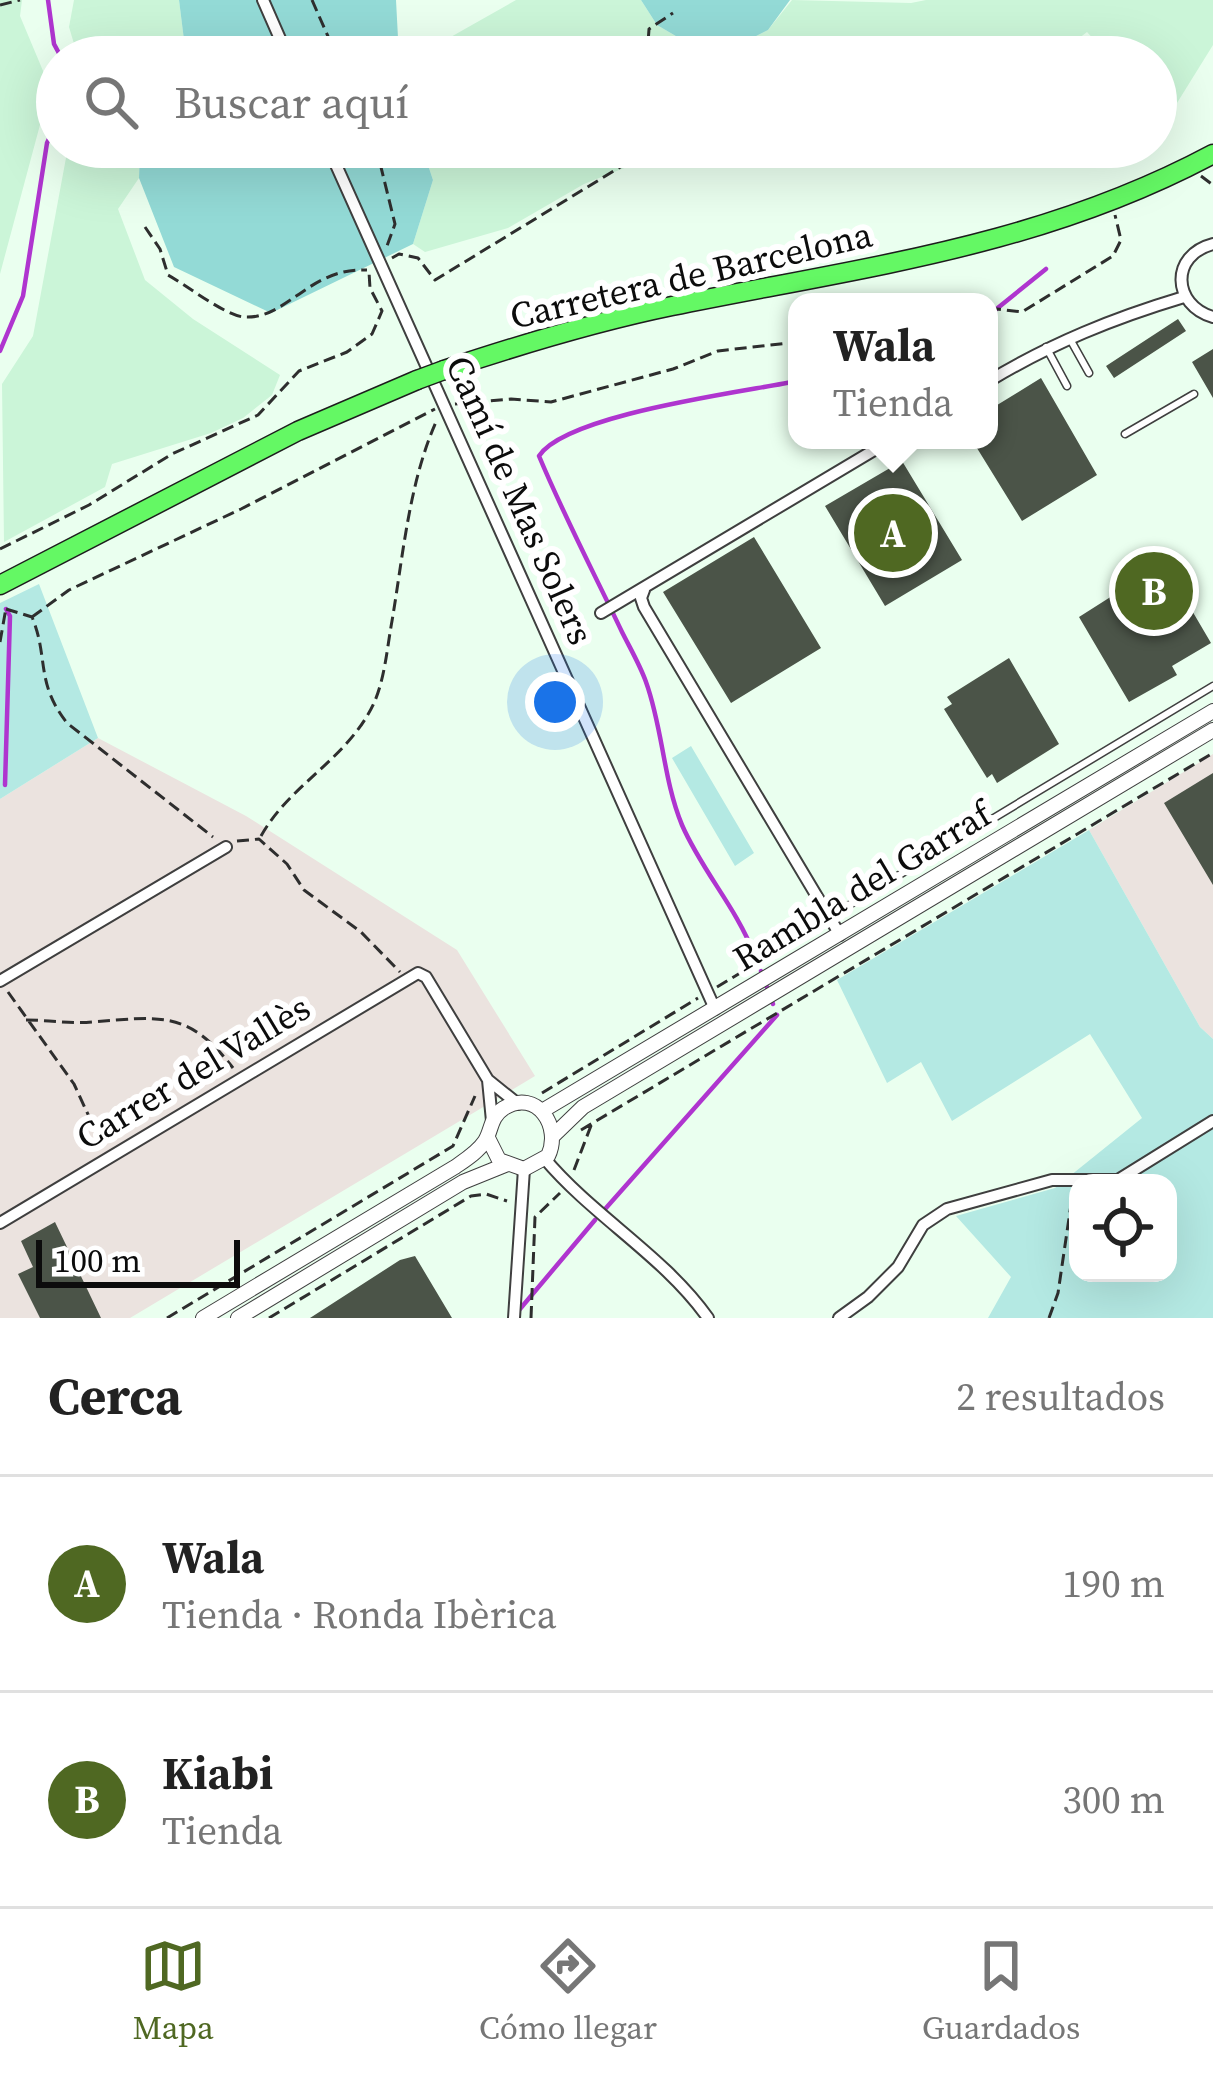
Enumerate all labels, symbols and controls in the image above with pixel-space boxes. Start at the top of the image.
search box [36,36,1177,168]
icon: search [78,69,144,135]
text: Buscar aquí [174,71,409,133]
street label: Carretera de Barcelona [505,209,877,340]
popup [788,293,998,449]
text: Wala [833,314,935,376]
street label: Camí de Mas Solers [434,348,606,652]
text: Tienda [833,376,953,429]
pin: A [854,488,932,578]
pin: B [1115,546,1193,636]
your location [525,672,585,732]
street label: Rambla del Garraf [724,788,1003,982]
street label: Carrer del Vallès [67,983,319,1161]
map controls [1069,1174,1177,1282]
button: locate [1069,1174,1177,1282]
scale bar [36,1234,240,1287]
text: 100 m [54,1238,141,1283]
text: Cerca [48,1361,182,1431]
text: 2 resultados [956,1370,1165,1423]
text: Wala [162,1526,264,1588]
text: A [74,1557,100,1610]
text: 190 m [1062,1557,1165,1610]
text: Tienda · Ronda Ibèrica [162,1588,557,1641]
text: Kiabi [162,1742,273,1804]
text: B [74,1773,100,1826]
text: 300 m [1062,1773,1165,1826]
text: Tienda [162,1804,282,1857]
tab: Mapa [133,1933,214,2050]
tab: Cómo llegar [479,1933,657,2050]
tab: Guardados [922,1933,1080,2050]

